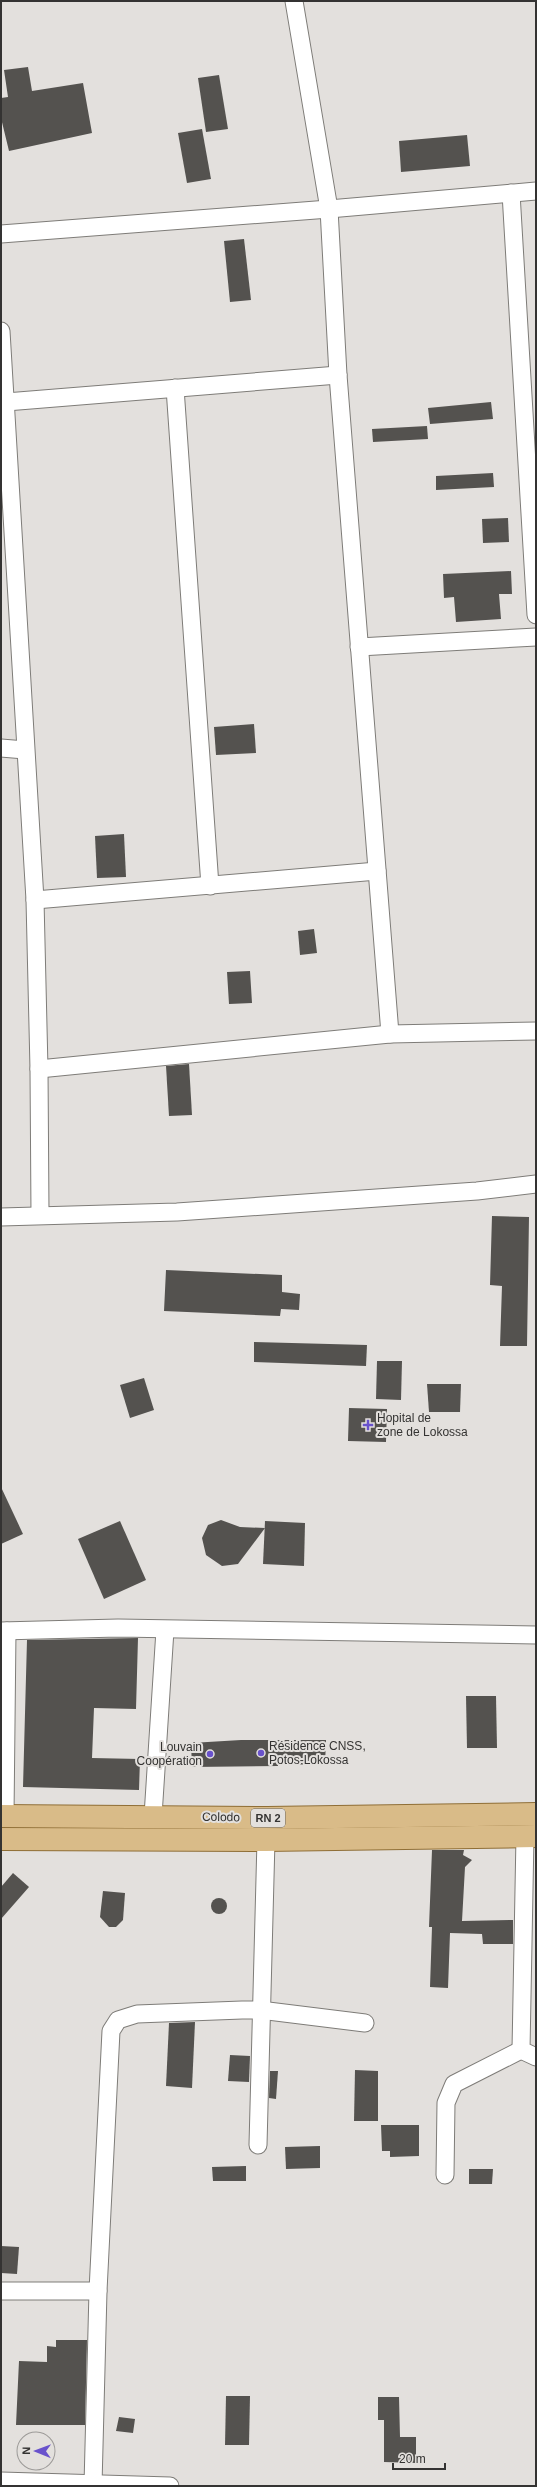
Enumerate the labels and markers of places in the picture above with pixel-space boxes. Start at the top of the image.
place label: Hopital de zone de Lokossa [377,1411,468,1439]
marker: Hopital de zone de Lokossa [362,1419,374,1431]
place label: Résidence CNSS, Potos-Lokossa [269,1739,366,1767]
place label: Louvain Coopération [137,1740,202,1768]
marker: Résidence CNSS, Potos-Lokossa [256,1748,266,1758]
marker: Louvain Coopération [205,1749,215,1759]

